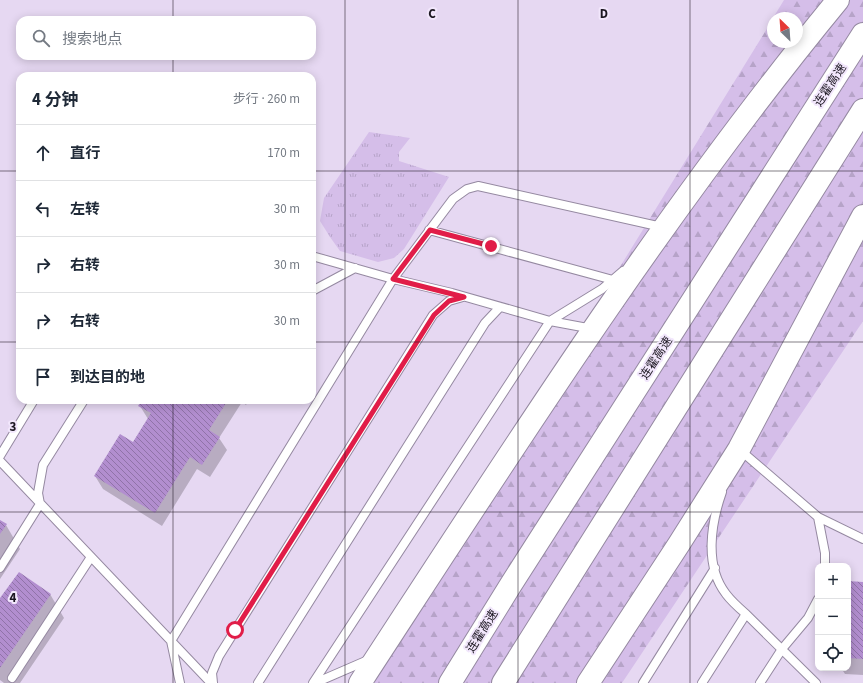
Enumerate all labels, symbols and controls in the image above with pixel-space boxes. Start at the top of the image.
text: C [428,5,436,23]
text: D [600,5,608,23]
north arrow [767,12,803,48]
search box [16,16,316,60]
icon: search [30,27,52,49]
text: 搜索地点 [62,29,122,50]
street label: 连霍高速 [810,61,851,110]
text: 4 分钟 [32,88,78,112]
text: 步行 · 260 m [233,90,300,108]
icon: ahead [32,142,54,164]
text: 直行 [70,143,100,164]
text: 170 m [267,144,300,162]
icon: left [32,198,54,220]
text: 左转 [70,199,100,220]
text: 30 m [274,200,300,218]
route end [482,237,500,255]
icon: right [32,254,54,276]
text: 右转 [70,255,100,276]
text: 30 m [274,256,300,274]
icon: right [32,310,54,332]
text: 右转 [70,311,100,332]
text: 30 m [274,312,300,330]
street label: 连霍高速 [636,334,677,383]
icon: arrive [32,366,54,388]
text: 到达目的地 [70,367,145,388]
text: 3 [10,418,17,436]
map controls [815,563,851,671]
button: + [815,563,851,599]
text: 4 [10,589,17,607]
button: − [815,599,851,635]
street label: 连霍高速 [462,606,502,656]
route start [226,621,244,639]
button: locate [815,635,851,671]

